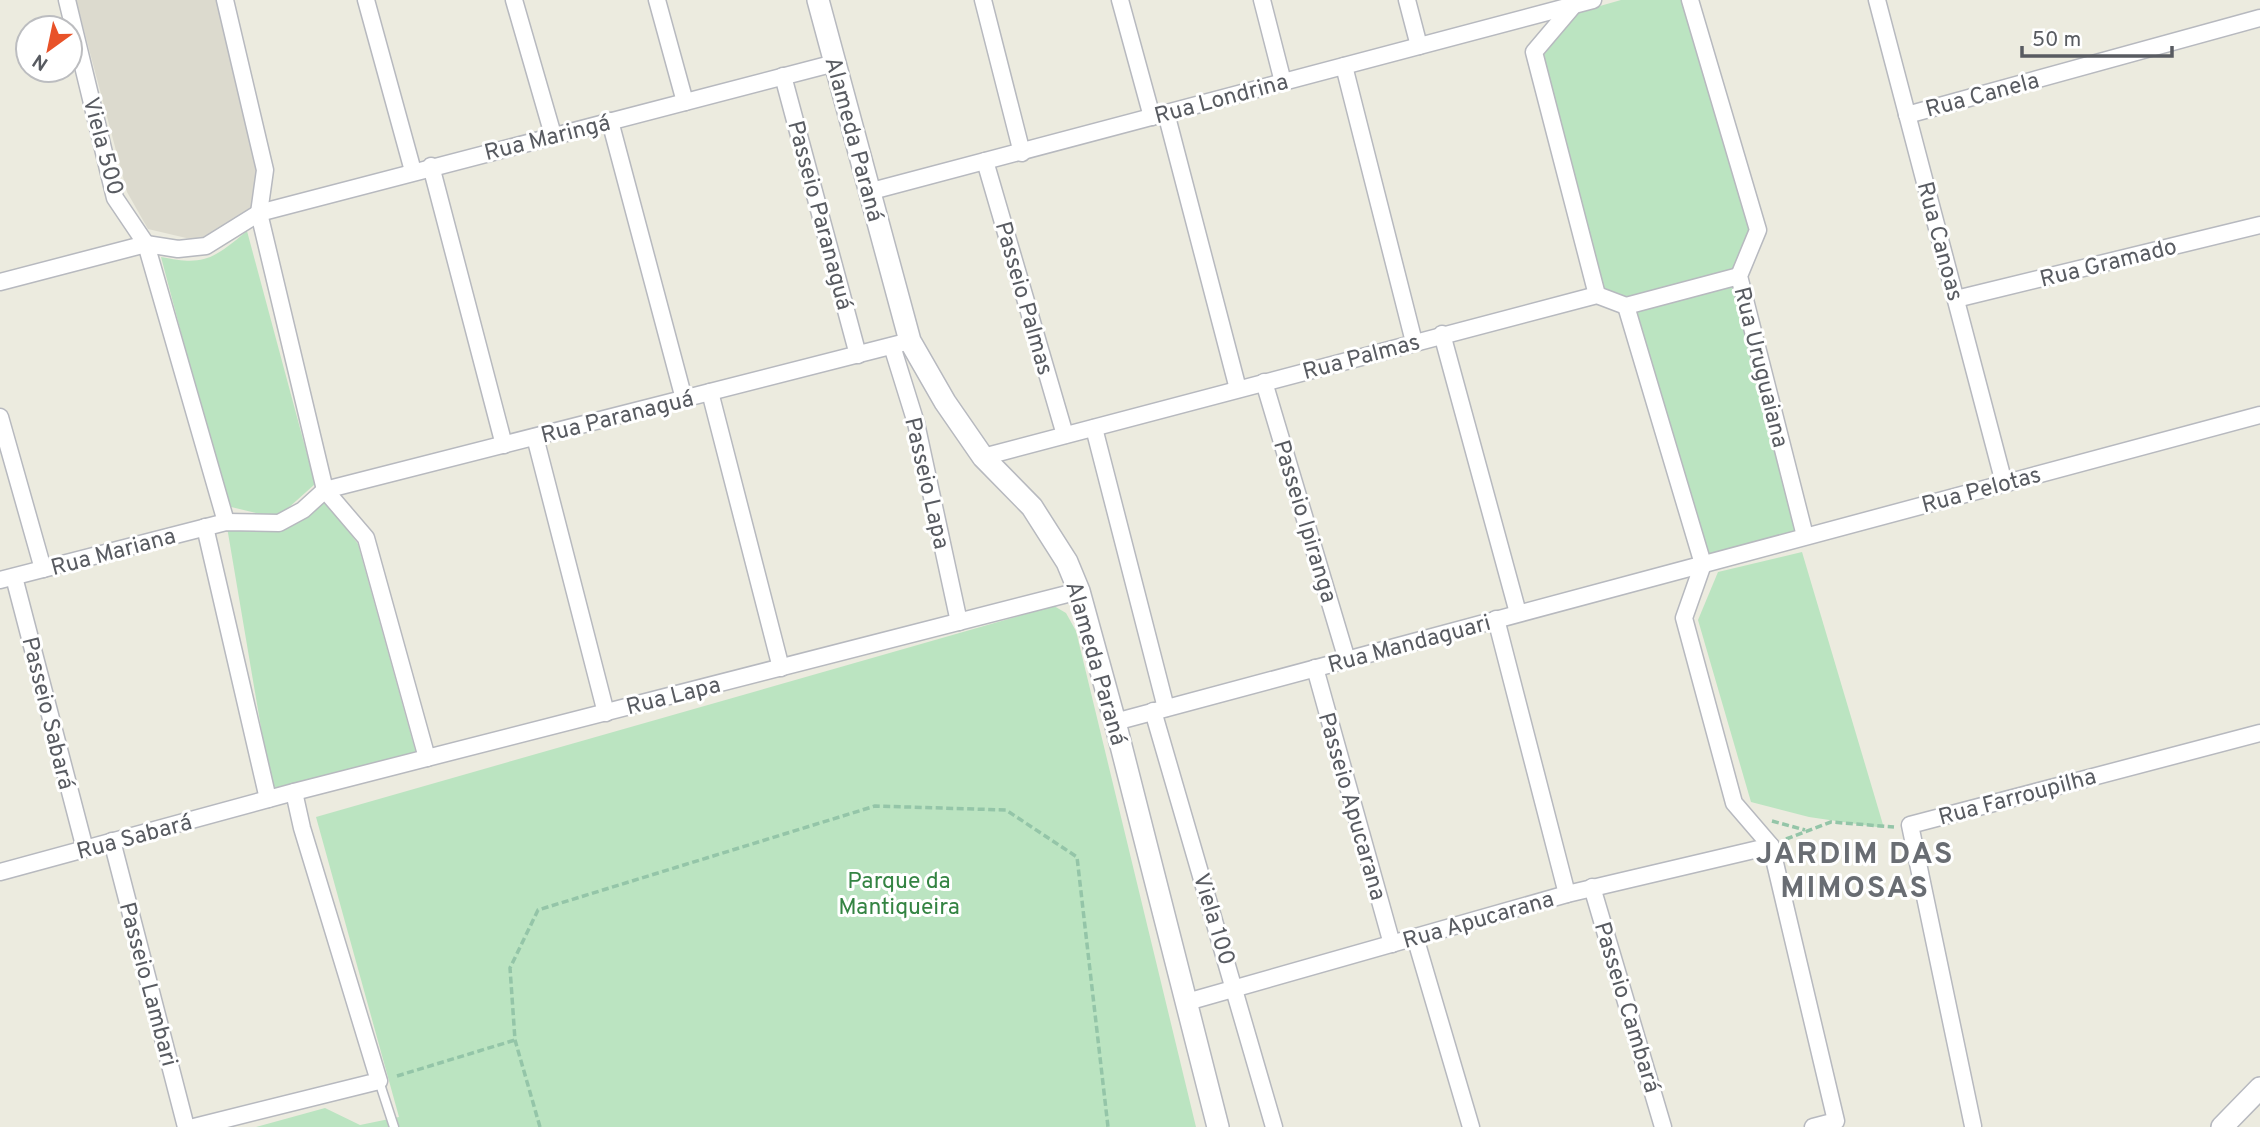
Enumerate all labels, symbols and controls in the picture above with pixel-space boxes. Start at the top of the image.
north arrow [14,14,84,84]
scale bar [2022,14,2172,58]
text: 50 m [2032,27,2081,54]
text: N [29,48,53,75]
street label: Alameda Paraná [817,54,889,225]
street label: Rua Canela [1923,67,2043,126]
street label: Rua Londrina [1152,69,1292,132]
street label: Viela 500 [75,94,129,199]
street label: Rua Maringá [482,110,614,169]
street label: Passeio Paranaguá [779,118,858,313]
street label: Rua Canoas [1909,179,1968,304]
street label: Passeio Palmas [987,218,1058,379]
street label: Rua Gramado [2037,233,2180,295]
street label: Rua Uruguaiana [1726,284,1794,451]
street label: Rua Palmas [1300,329,1423,388]
street label: Rua Paranaguá [538,385,697,451]
street label: Passeio Lapa [896,415,955,552]
street label: Passeio Ipiranga [1265,437,1342,607]
street label: Rua Pelotas [1919,462,2045,521]
street label: Rua Mariana [48,523,179,584]
street label: Alameda Paraná [1057,578,1132,749]
street label: Rua Mandaguari [1325,610,1494,681]
street label: Passeio Sabará [14,634,80,793]
street label: Rua Lapa [623,672,724,723]
street label: Passeio Apucarana [1310,709,1391,904]
street label: Rua Farroupilha [1936,763,2100,833]
street label: Rua Sabará [74,809,195,868]
district label: JARDIM DAS MIMOSAS [1756,837,1954,908]
park label: Parque da Mantiqueira [838,868,960,923]
street label: Viela 100 [1185,870,1240,969]
street label: Rua Apucarana [1400,886,1558,957]
street label: Passeio Lambari [111,899,182,1070]
street label: Passeio Cambará [1586,919,1665,1097]

